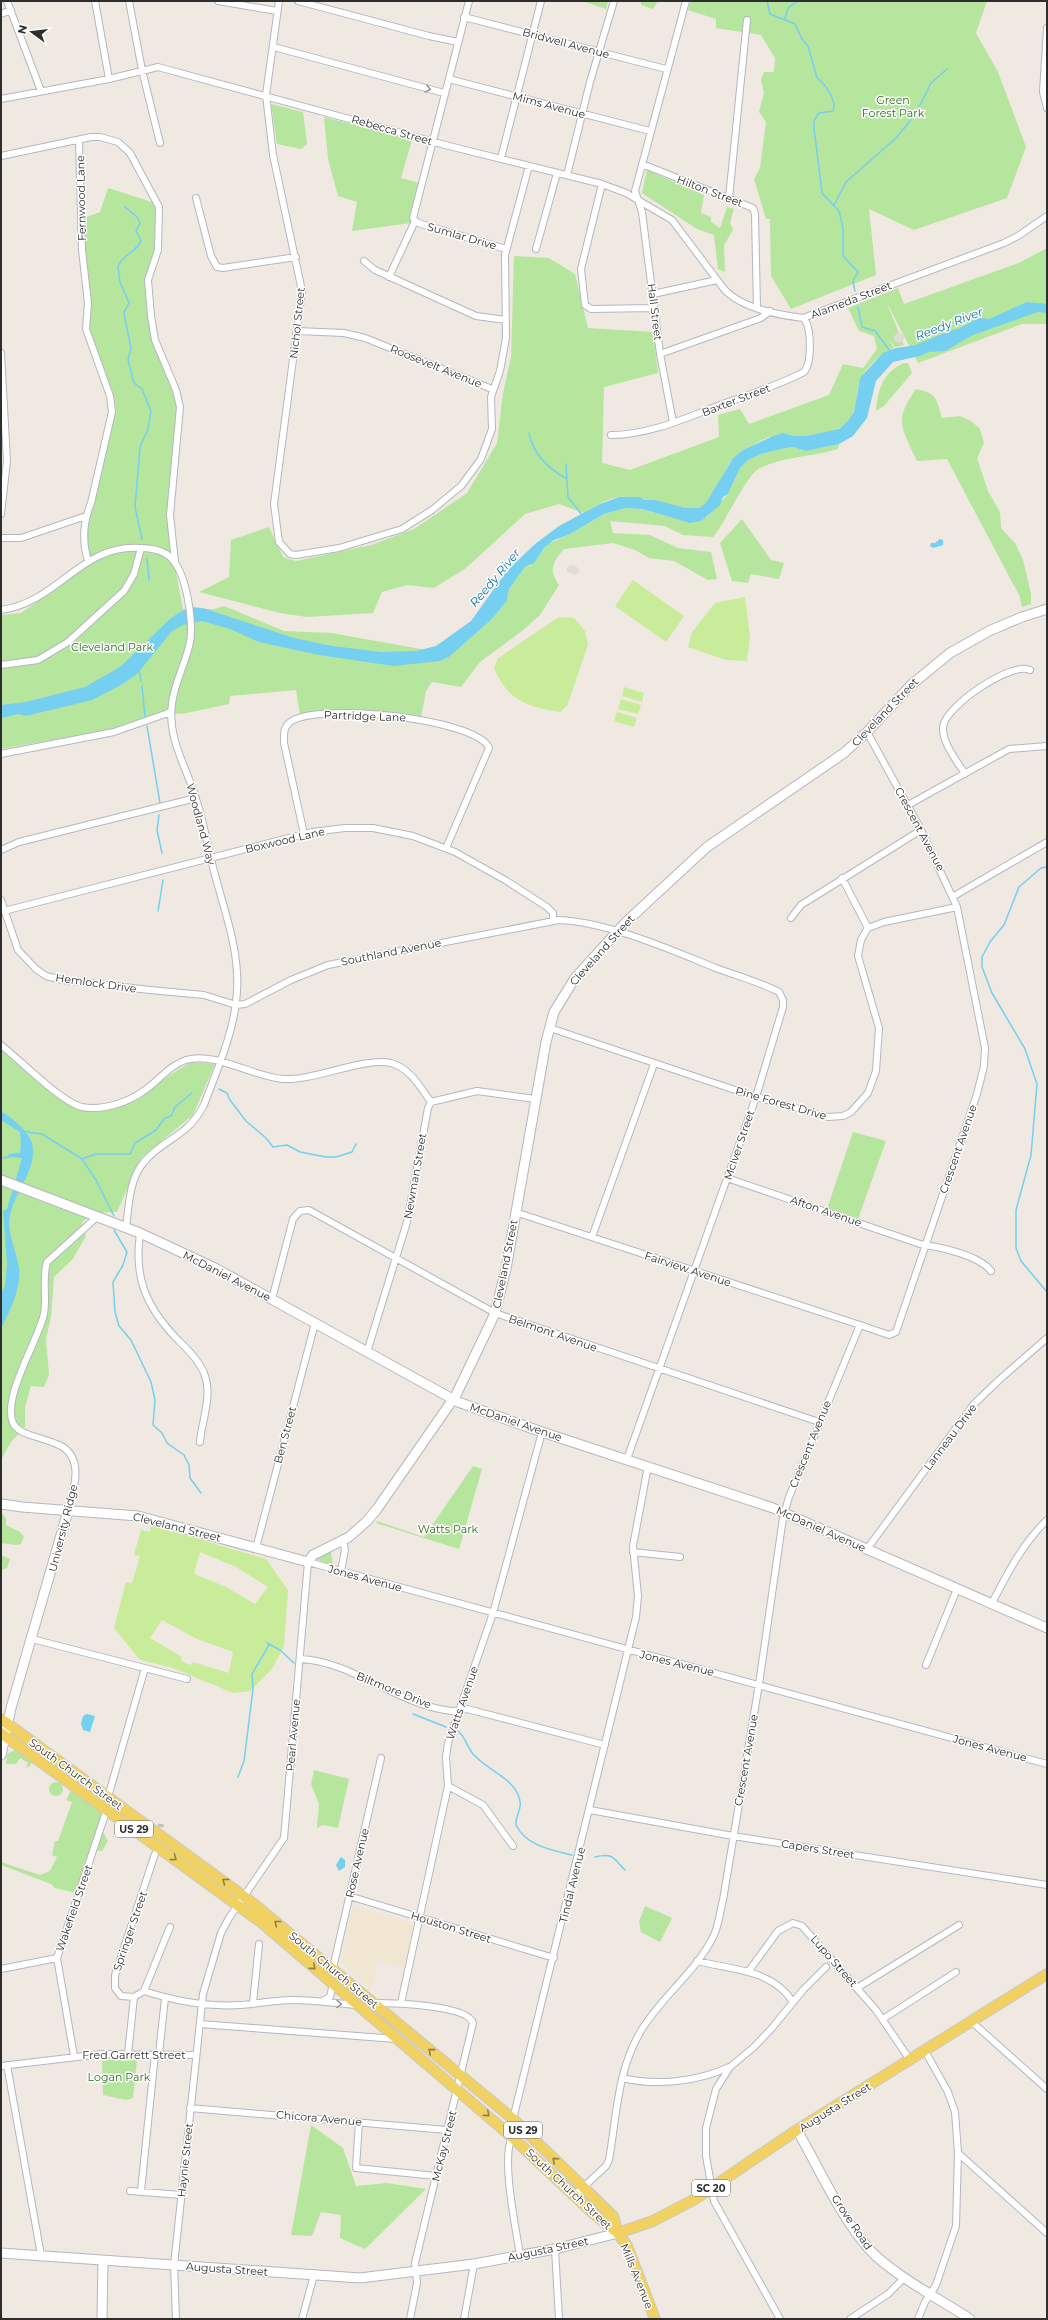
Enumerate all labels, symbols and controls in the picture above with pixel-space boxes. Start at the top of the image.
north arrow [12,12,52,52]
text: N [14,23,30,36]
street label: Bridwell Avenue [521,25,611,61]
one-way arrow [425,84,432,93]
street label: Mims Avenue [511,89,587,122]
park label: Green Forest Park [862,93,925,120]
street label: Rebecca Street [350,112,435,148]
street label: Fernwood Lane [73,155,89,241]
street label: Hilton Street [675,172,745,210]
street label: Sumlar Drive [426,219,499,253]
street label: Alameda Street [808,278,894,322]
street label: Hall Street [645,283,666,342]
street label: Nichol Street [286,286,308,359]
water label: Reedy River [913,304,985,343]
street label: Roosevelt Avenue [388,341,484,391]
street label: Baxter Street [700,380,773,419]
water label: Reedy River [466,545,523,610]
park label: Cleveland Park [71,640,153,654]
street label: Cleveland Street [849,674,922,749]
street label: Partridge Lane [324,708,407,724]
street label: Woodland Way [183,782,219,866]
street label: Crescent Avenue [892,785,948,874]
street label: Boxwood Lane [244,824,327,856]
street label: Cleveland Street [567,911,638,988]
street label: Southland Avenue [340,935,443,969]
street label: Hemlock Drive [55,970,138,996]
street label: Pine Forest Drive [734,1083,828,1123]
street label: Crescent Avenue [936,1102,980,1195]
street label: McIver Street [720,1108,758,1182]
street label: Newman Street [401,1131,430,1220]
street label: Afton Avenue [788,1192,864,1230]
street label: Cleveland Street [490,1218,521,1310]
street label: McDaniel Avenue [181,1248,274,1304]
street label: Fairview Avenue [643,1248,733,1290]
street label: Belmont Avenue [507,1311,599,1355]
street label: Crescent Avenue [786,1398,834,1490]
street label: McDaniel Avenue [468,1400,564,1444]
street label: Lanneau Drive [920,1401,980,1473]
street label: Ben Street [271,1404,299,1465]
street label: University Ridge [45,1482,81,1573]
street label: McDaniel Avenue [774,1503,868,1555]
street label: Cleveland Street [132,1509,223,1545]
park label: Watts Park [418,1522,479,1536]
street label: Jones Avenue [325,1561,404,1595]
street label: Jones Avenue [637,1647,716,1679]
street label: Watts Avenue [443,1664,481,1742]
street label: Biltmore Drive [354,1669,434,1712]
street label: Pearl Avenue [283,1698,303,1772]
street label: Crescent Avenue [731,1713,761,1807]
street label: Jones Avenue [950,1731,1029,1765]
street label: South Church Street [26,1735,126,1813]
road number: US 29 [115,1821,153,1837]
street label: Rose Avenue [342,1826,372,1899]
street label: Capers Street [780,1836,856,1862]
street label: Tindal Avenue [556,1845,588,1925]
one-way arrow [169,1853,176,1860]
street label: Wakefield Street [53,1862,96,1953]
one-way arrow [222,1879,229,1886]
street label: Springer Street [110,1889,150,1973]
street label: Houston Street [409,1908,493,1946]
one-way arrow [274,1920,282,1927]
street label: South Church Street [286,1929,382,2012]
street label: Lupo Street [808,1932,861,1990]
one-way arrow [308,1962,315,1969]
one-way arrow [336,1999,342,2008]
street label: Fred Garrett Street [82,2048,186,2062]
one-way arrow [428,2048,435,2055]
park label: Logan Park [88,2070,151,2084]
street label: Augusta Street [796,2079,874,2135]
street label: Chicora Avenue [276,2107,363,2129]
street label: McKay Street [428,2109,460,2183]
one-way arrow [482,2110,490,2117]
street label: Haynie Street [174,2122,196,2198]
road number: US 29 [504,2122,542,2138]
street label: South Church Street [523,2146,615,2233]
one-way arrow [553,2158,560,2165]
road number: SC 20 [692,2180,730,2196]
street label: Grove Road [828,2192,876,2252]
street label: Augusta Street [506,2233,590,2264]
street label: Mills Avenue [618,2241,657,2311]
street label: Augusta Street [185,2259,269,2279]

